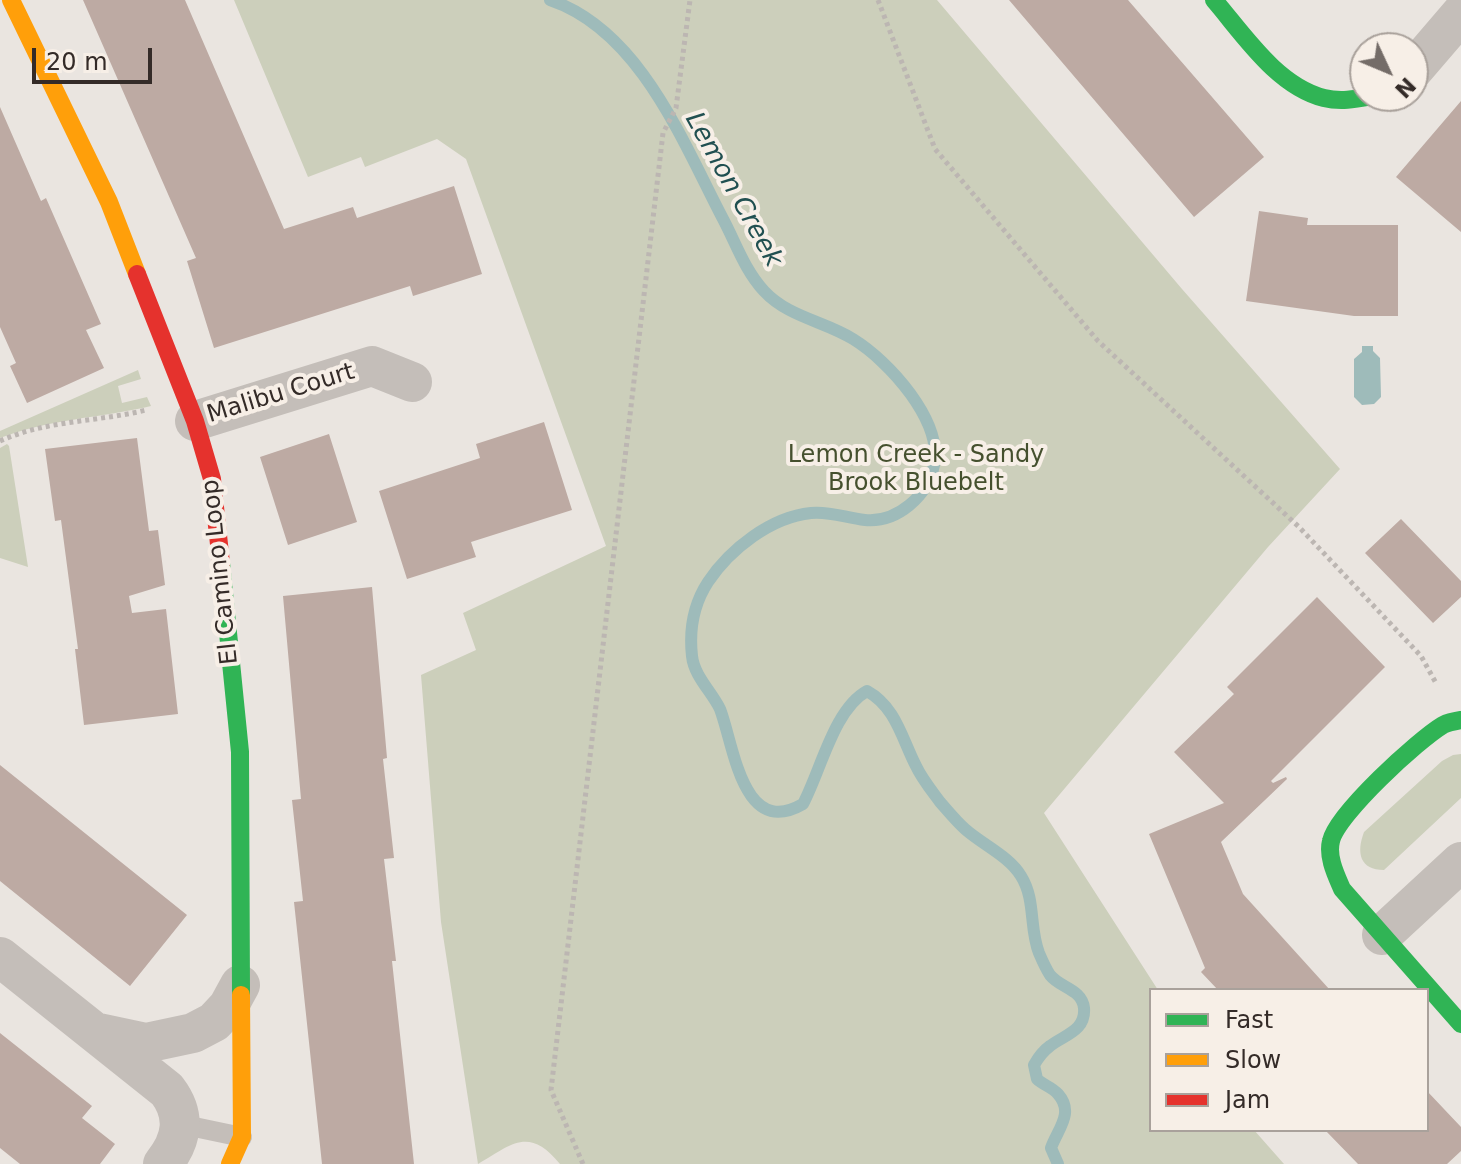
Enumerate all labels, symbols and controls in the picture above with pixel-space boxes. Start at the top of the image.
scale bar [36,32,156,82]
north arrow [1349,32,1429,112]
text: 20 m [46,48,108,76]
text: N [1390,72,1421,103]
water label: Lemon Creek [678,107,788,273]
street label: Malibu Court [204,358,358,430]
park label: Lemon Creek - Sandy Brook Bluebelt [788,442,1044,498]
street label: El Camino Loop [197,478,245,666]
legend [1149,988,1429,1132]
text: Fast [1225,1006,1273,1034]
text: Slow [1225,1046,1281,1074]
text: Jam [1225,1086,1270,1114]

